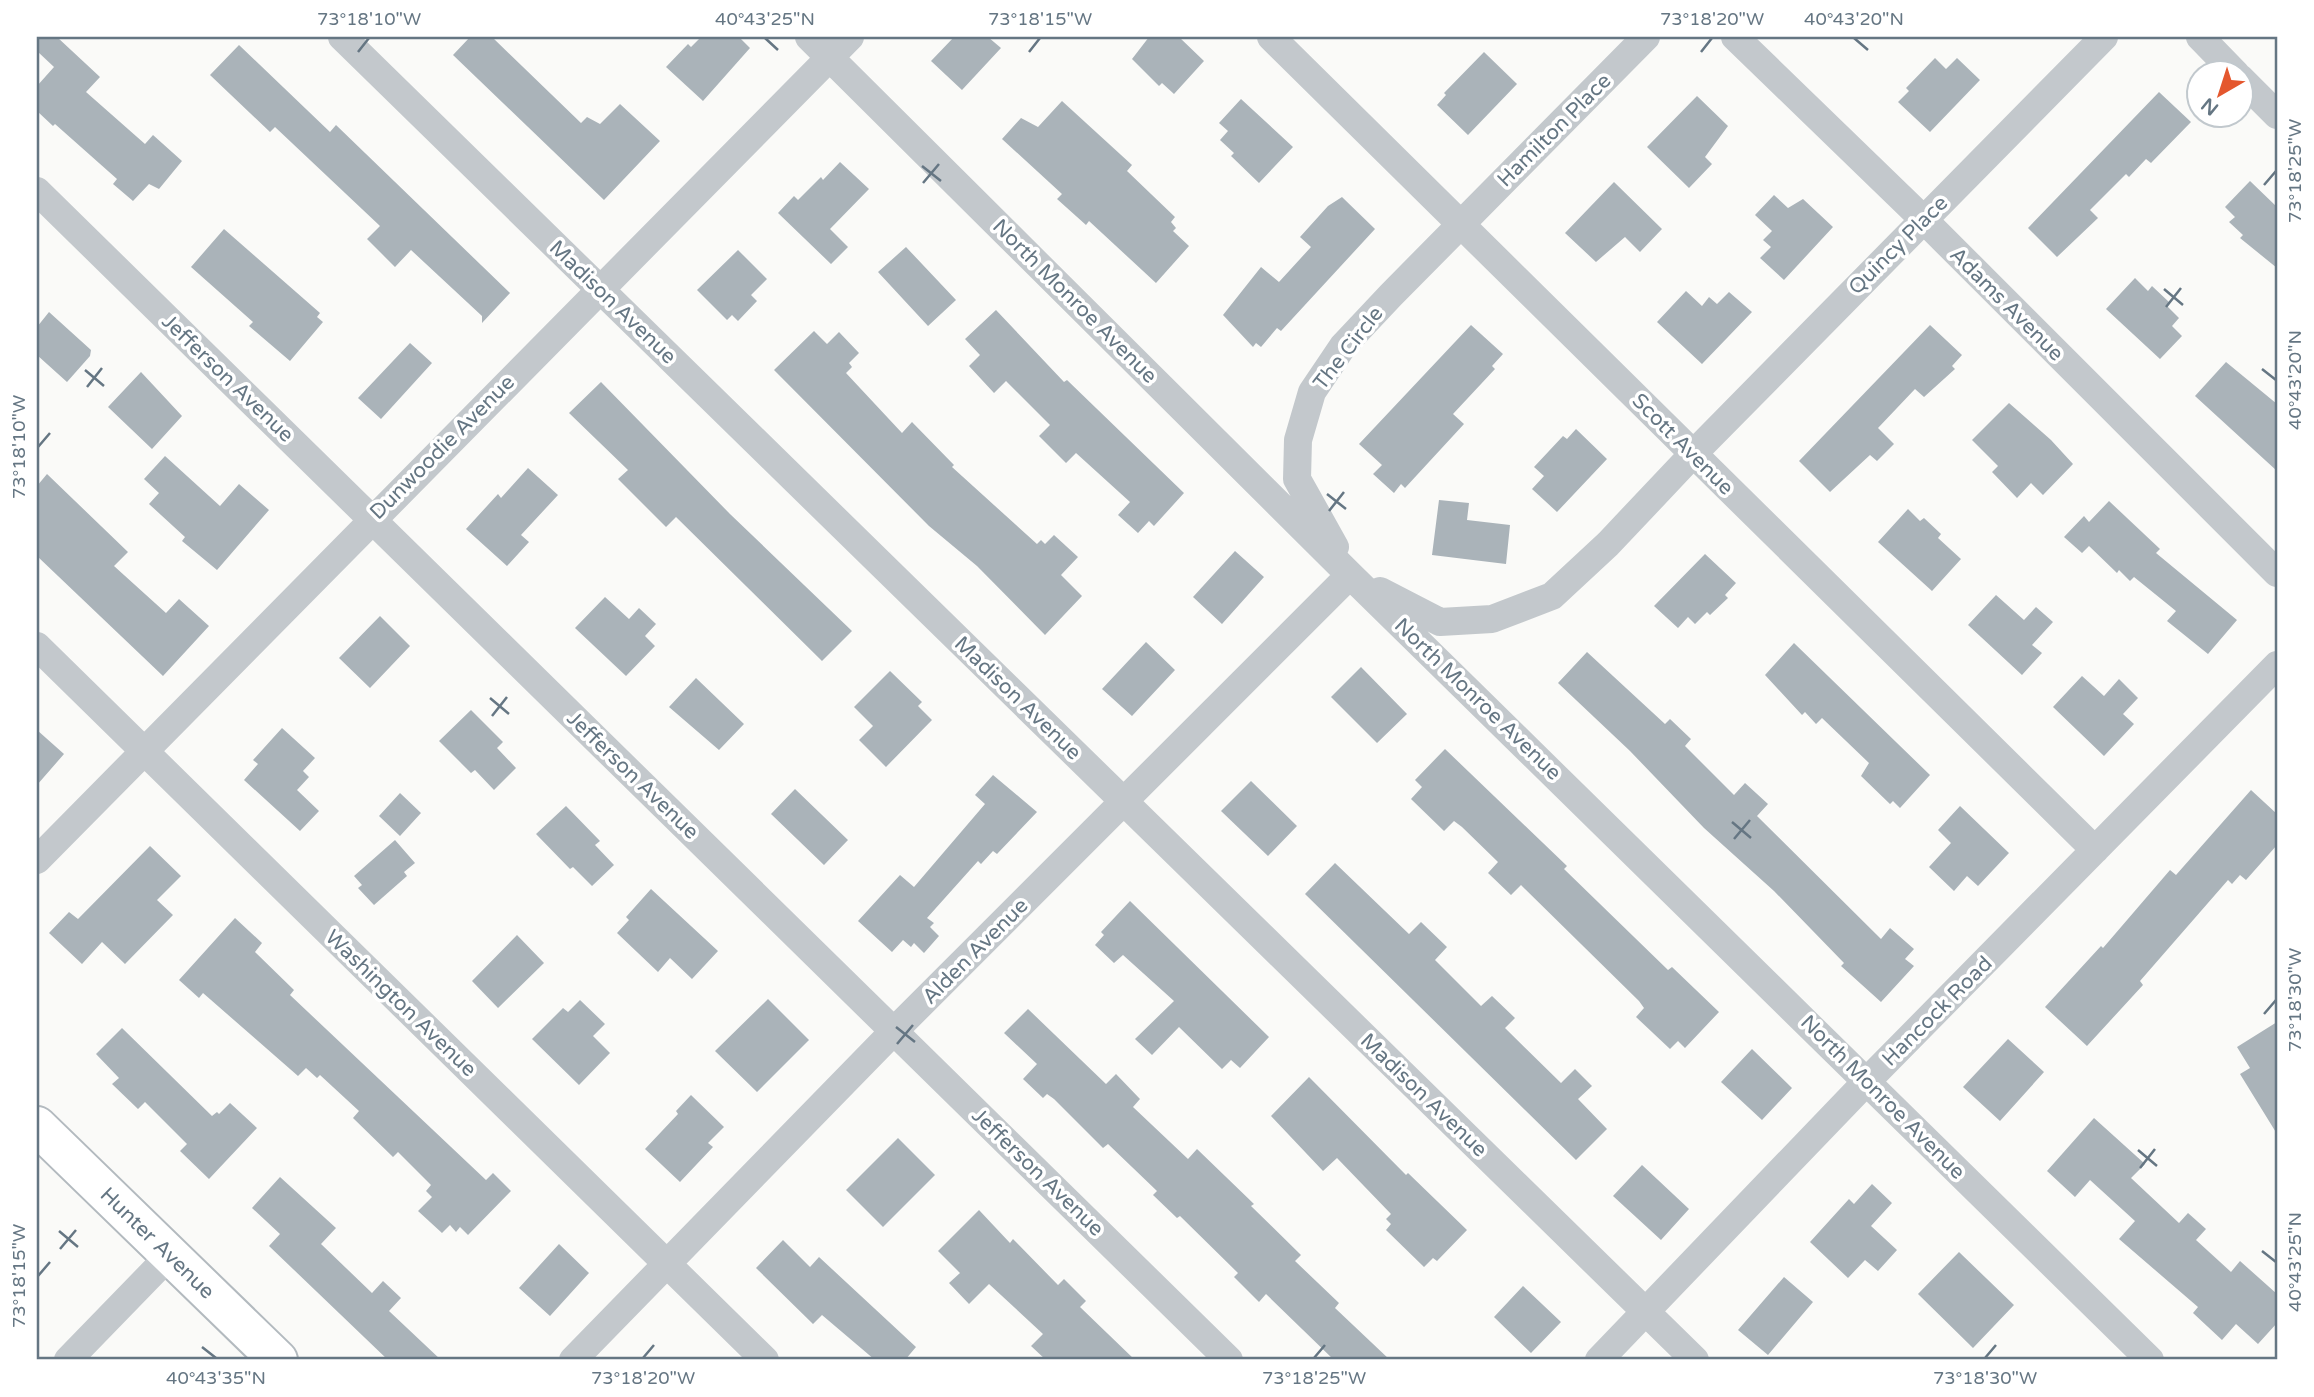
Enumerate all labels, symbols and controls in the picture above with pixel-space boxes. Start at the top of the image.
text: 73°18'10"W [317,8,421,30]
text: 40°43'25"N [715,8,815,30]
text: 73°18'15"W [988,8,1092,30]
text: 73°18'20"W [1660,8,1764,30]
text: 40°43'20"N [1804,8,1904,30]
north arrow [2184,60,2254,130]
street label: Hamilton Place [1492,68,1616,192]
text: N [2197,93,2223,120]
text: 73°18'25"W [2284,119,2306,223]
street label: Quincy Place [1844,191,1953,300]
street label: North Monroe Avenue [987,214,1162,389]
street label: Madison Avenue [544,235,681,369]
street label: Adams Avenue [1945,242,2069,366]
street label: The Circle [1308,302,1389,395]
street label: Jefferson Avenue [157,309,299,448]
text: 40°43'20"N [2284,330,2306,430]
street label: Dunwoodie Avenue [365,370,520,525]
street label: Scott Avenue [1627,388,1739,500]
text: 73°18'10"W [8,395,30,499]
street label: North Monroe Avenue [1389,613,1566,786]
street label: Madison Avenue [949,631,1086,765]
street label: Jefferson Avenue [562,706,704,845]
street label: Alden Avenue [917,893,1034,1009]
street label: Washington Avenue [320,925,481,1082]
text: 73°18'30"W [2284,948,2306,1052]
street label: Hancock Road [1877,951,1998,1072]
street label: North Monroe Avenue [1795,1010,1970,1185]
street label: Madison Avenue [1355,1028,1492,1162]
street label: Jefferson Avenue [967,1103,1109,1242]
street label: Hunter Avenue [95,1182,220,1304]
text: 40°43'25"N [2284,1212,2306,1312]
text: 73°18'15"W [8,1224,30,1328]
text: 40°43'35"N [166,1367,266,1389]
text: 73°18'20"W [591,1367,695,1389]
text: 73°18'25"W [1262,1367,1366,1389]
text: 73°18'30"W [1933,1367,2037,1389]

